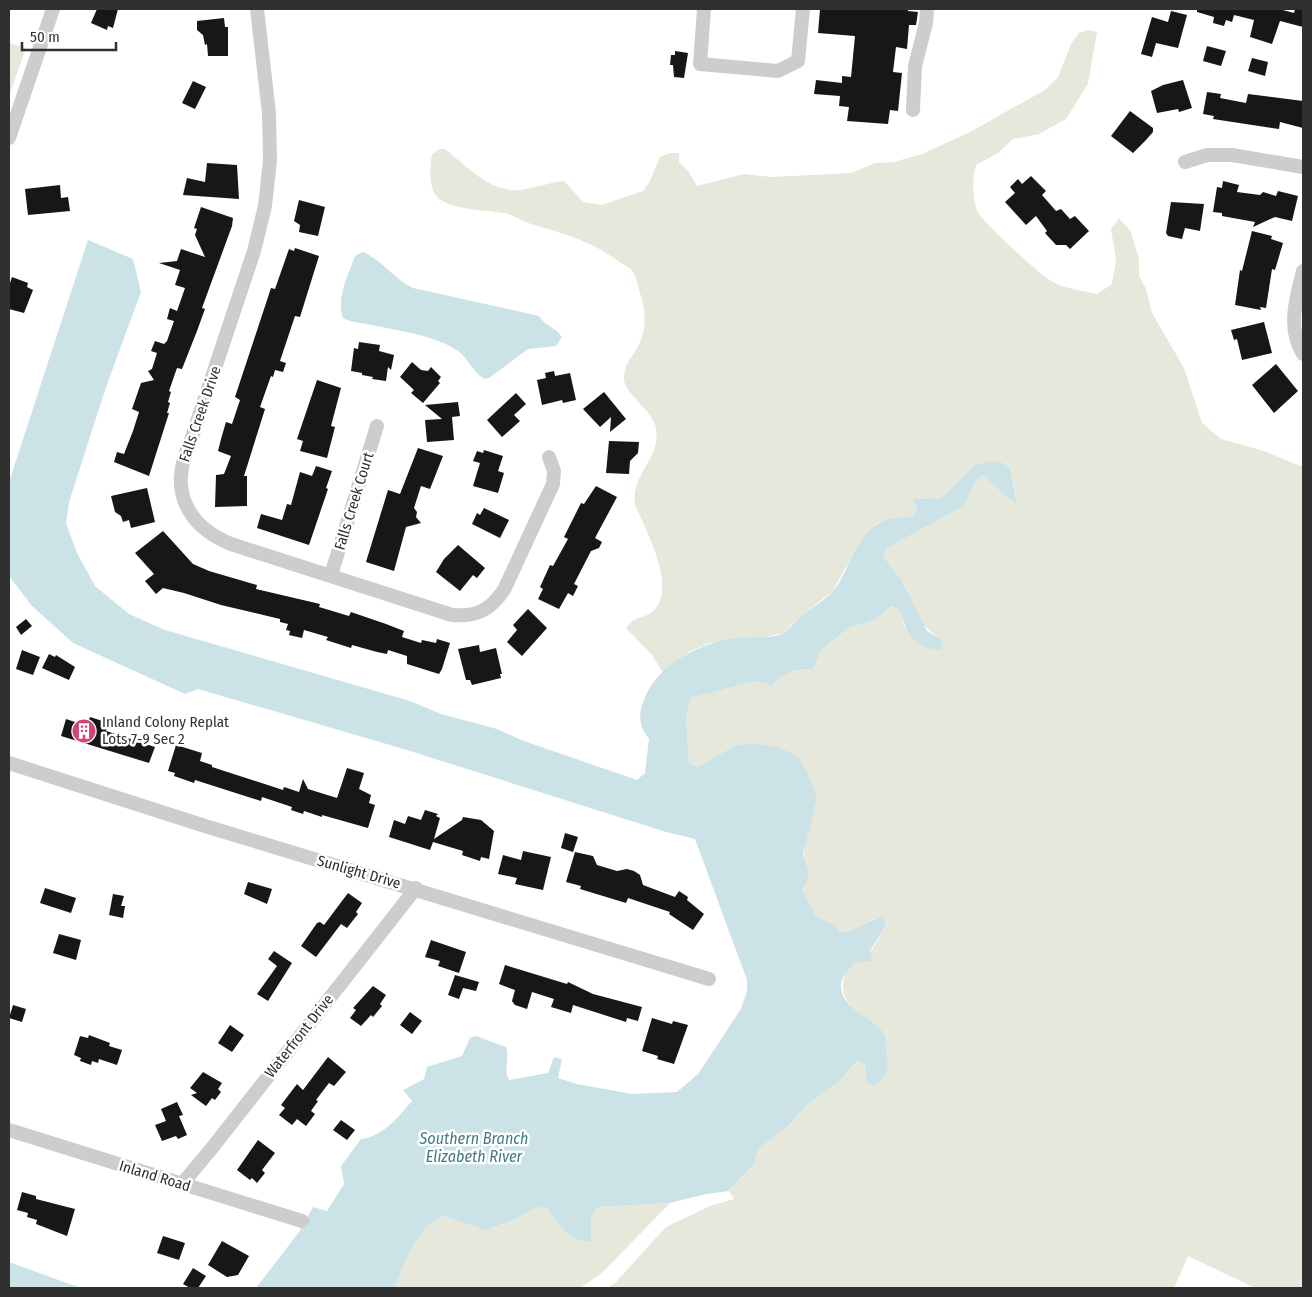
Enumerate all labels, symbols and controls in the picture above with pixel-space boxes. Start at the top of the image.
scale bar [22,20,116,52]
text: 50 m [30,28,60,46]
street label: Falls Creek Drive [175,364,225,464]
street label: Falls Creek Court [331,450,377,552]
place label: Inland Colony Replat Lots 7-9 Sec 2 [102,713,229,748]
building icon: Inland Colony Replat Lots 7-9 Sec 2 [71,718,97,744]
street label: Sunlight Drive [315,851,403,893]
street label: Waterfront Drive [261,991,337,1081]
water label: Southern Branch Elizabeth River [419,1129,528,1166]
street label: Inland Road [117,1157,193,1195]

